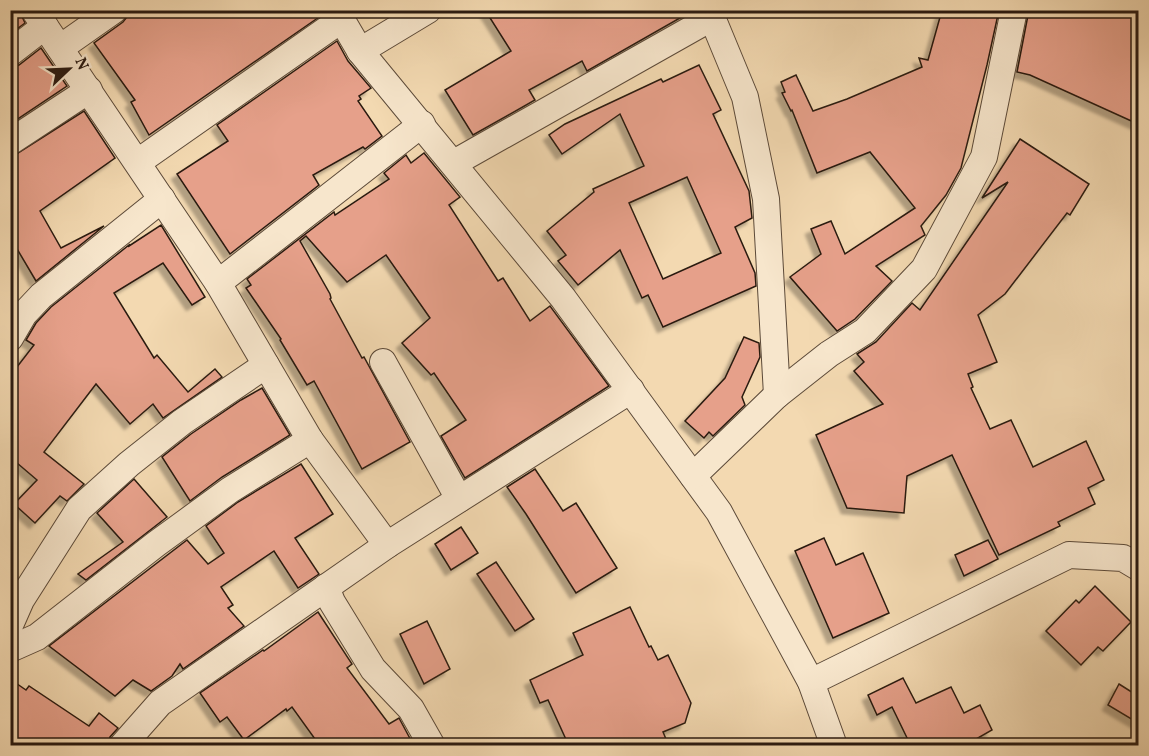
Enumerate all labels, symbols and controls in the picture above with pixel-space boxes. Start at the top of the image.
north arrow [39,39,99,99]
text: N [69,54,94,74]

